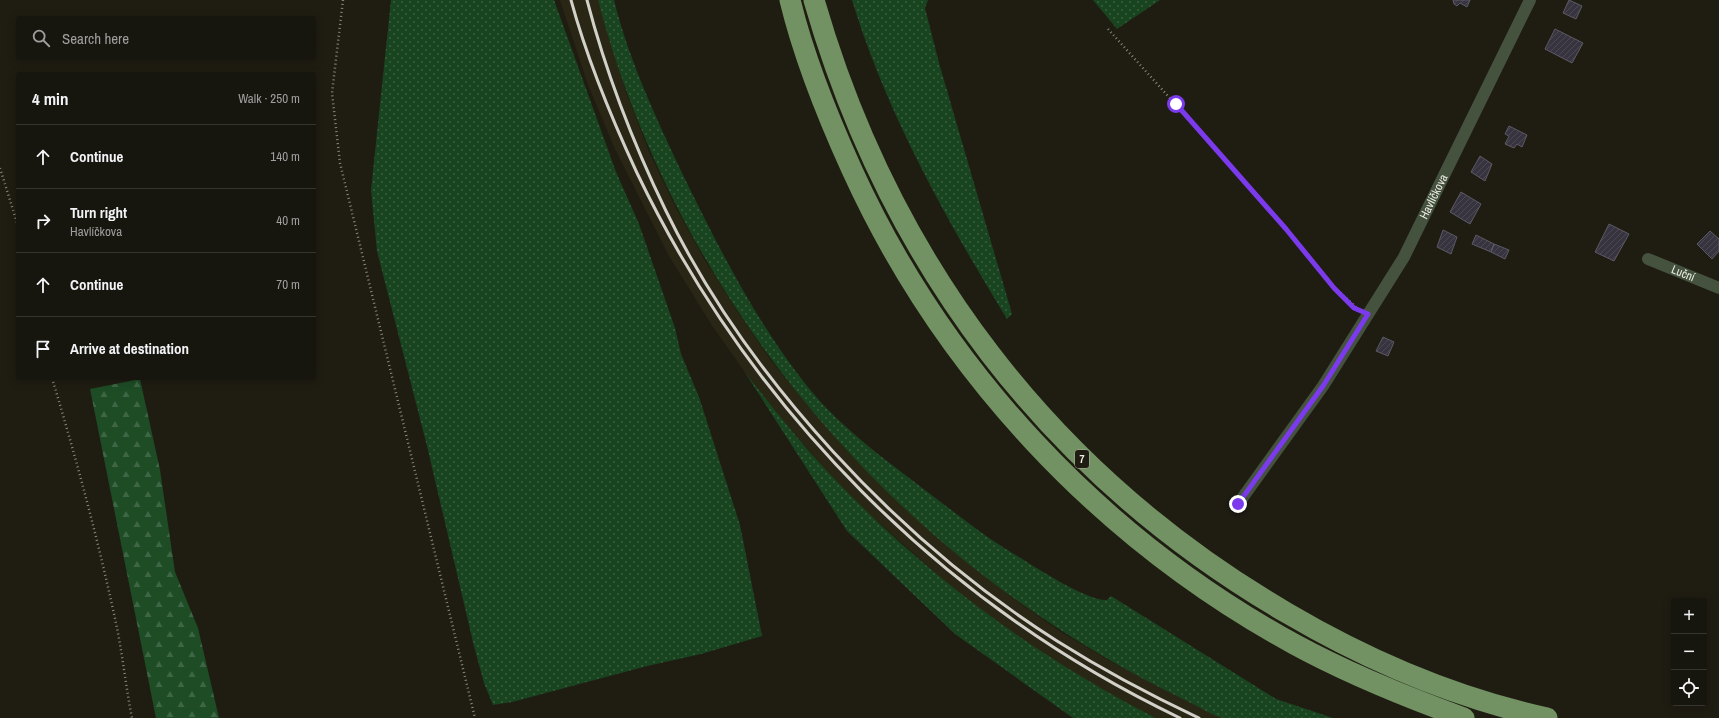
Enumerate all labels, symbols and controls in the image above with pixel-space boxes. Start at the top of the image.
search box [16,16,316,60]
icon: search [30,27,52,49]
text: Search here [62,28,129,49]
text: 4 min [32,87,68,110]
text: Walk · 250 m [238,90,300,107]
route start [1167,95,1185,113]
icon: ahead [32,146,54,168]
text: Continue [70,146,123,167]
text: 140 m [270,148,300,165]
street label: Havlíčkova [1416,171,1452,222]
text: Turn right [70,202,127,223]
icon: right [32,210,54,232]
text: 40 m [276,212,300,229]
text: Havlíčkova [70,223,122,240]
street label: Luční [1669,261,1698,285]
icon: ahead [32,274,54,296]
text: Continue [70,274,123,295]
text: 70 m [276,276,300,293]
icon: arrive [32,338,54,360]
text: Arrive at destination [70,338,189,359]
road number: 7 [1075,450,1089,468]
route end [1229,495,1247,513]
map controls [1671,598,1707,706]
button: + [1671,598,1707,634]
button: − [1671,634,1707,670]
button: locate [1671,670,1707,706]

